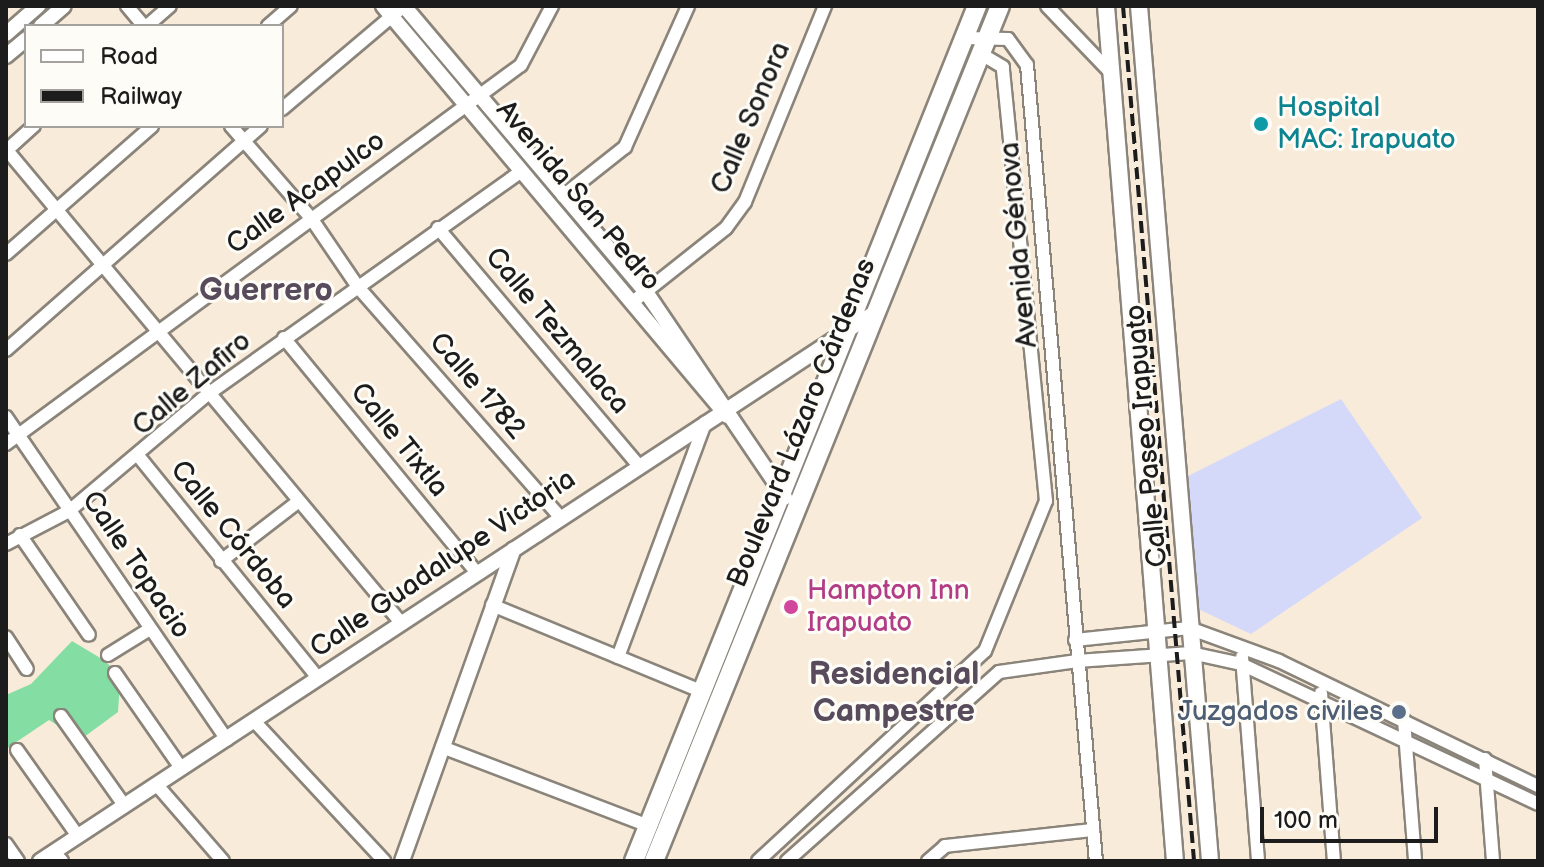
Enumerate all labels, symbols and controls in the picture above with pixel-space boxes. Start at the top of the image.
legend [24,24,284,128]
street label: Calle Sonora [704,37,798,199]
text: Road [100,42,158,71]
text: Railway [100,82,182,111]
place label: Hospital MAC: Irapuato [1277,91,1456,157]
street label: Avenida San Pedro [488,94,668,298]
marker: Hospital MAC: Irapuato [1252,115,1270,133]
street label: Calle Acapulco [220,124,392,262]
street label: Avenida Génova [993,141,1045,349]
street label: Calle Tezmalaca [477,241,637,421]
street label: Boulevard Lázaro Cárdenas [721,254,883,592]
district label: Guerrero [199,272,333,310]
street label: Calle Paseo Irapuato [1119,303,1175,569]
street label: Calle Zafiro [126,325,258,443]
street label: Calle 1782 [422,326,532,446]
street label: Calle Tixtla [342,376,456,504]
street label: Calle Córdoba [163,454,303,616]
street label: Calle Guadalupe Victoria [304,462,582,666]
street label: Calle Topacio [74,485,198,645]
place label: Hampton Inn Irapuato [807,574,970,640]
marker: Hampton Inn Irapuato [782,598,800,616]
district label: Residencial Campestre [809,657,979,732]
place label: Juzgados civiles [1177,695,1383,729]
marker: Juzgados civiles [1390,703,1408,721]
scale bar [1264,791,1442,841]
text: 100 m [1274,806,1338,835]

